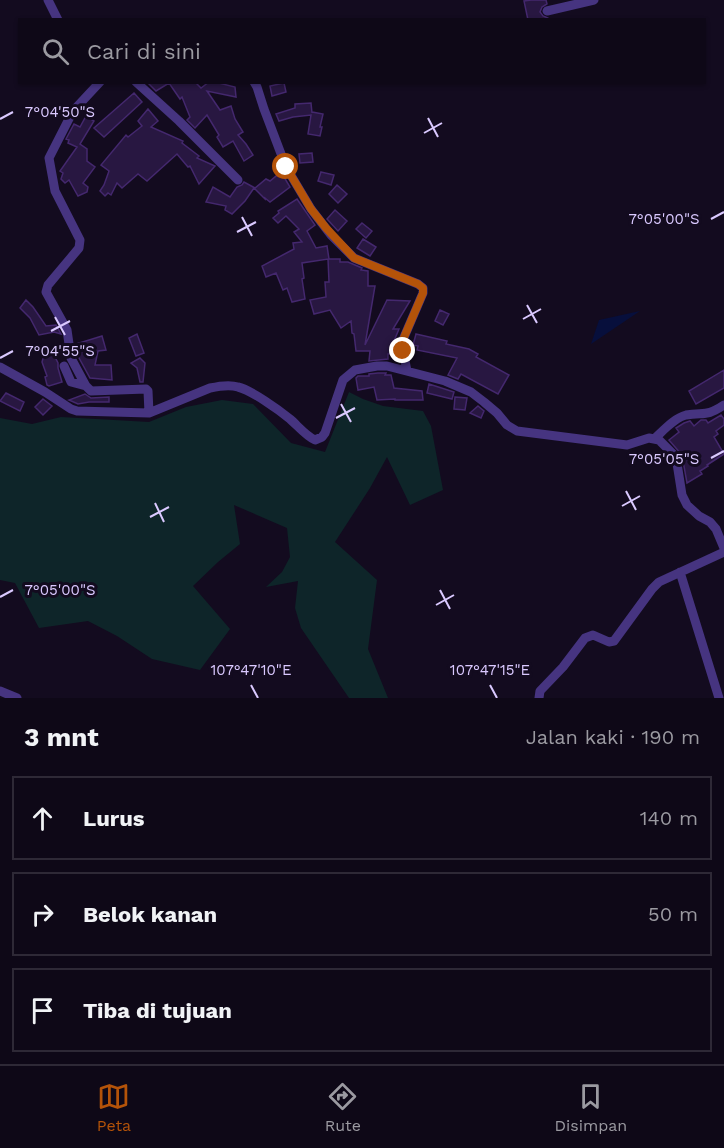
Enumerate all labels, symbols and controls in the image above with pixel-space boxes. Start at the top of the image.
search box [18,18,706,84]
icon: search [39,35,72,68]
text: Cari di sini [87,39,201,64]
text: 7°04'50"S [25,103,95,121]
route start [272,153,298,179]
text: 7°05'00"S [628,210,700,228]
route end [389,337,415,363]
text: 7°04'55"S [25,342,95,360]
text: 7°05'05"S [629,450,699,468]
text: 7°05'00"S [24,581,96,599]
text: 107°47'10"E [211,661,291,679]
text: 107°47'15"E [450,661,530,679]
text: 3 mnt [24,722,99,752]
text: Jalan kaki · 190 m [526,725,700,749]
icon: ahead [26,802,59,835]
text: Lurus [83,806,145,831]
text: 140 m [640,806,698,830]
icon: right [26,898,59,931]
text: Belok kanan [83,902,217,927]
text: 50 m [648,902,698,926]
icon: arrive [26,994,59,1027]
text: Tiba di tujuan [83,998,232,1023]
tab: Peta [97,1080,131,1135]
tab: Rute [325,1080,361,1135]
tab: Disimpan [555,1080,627,1135]

